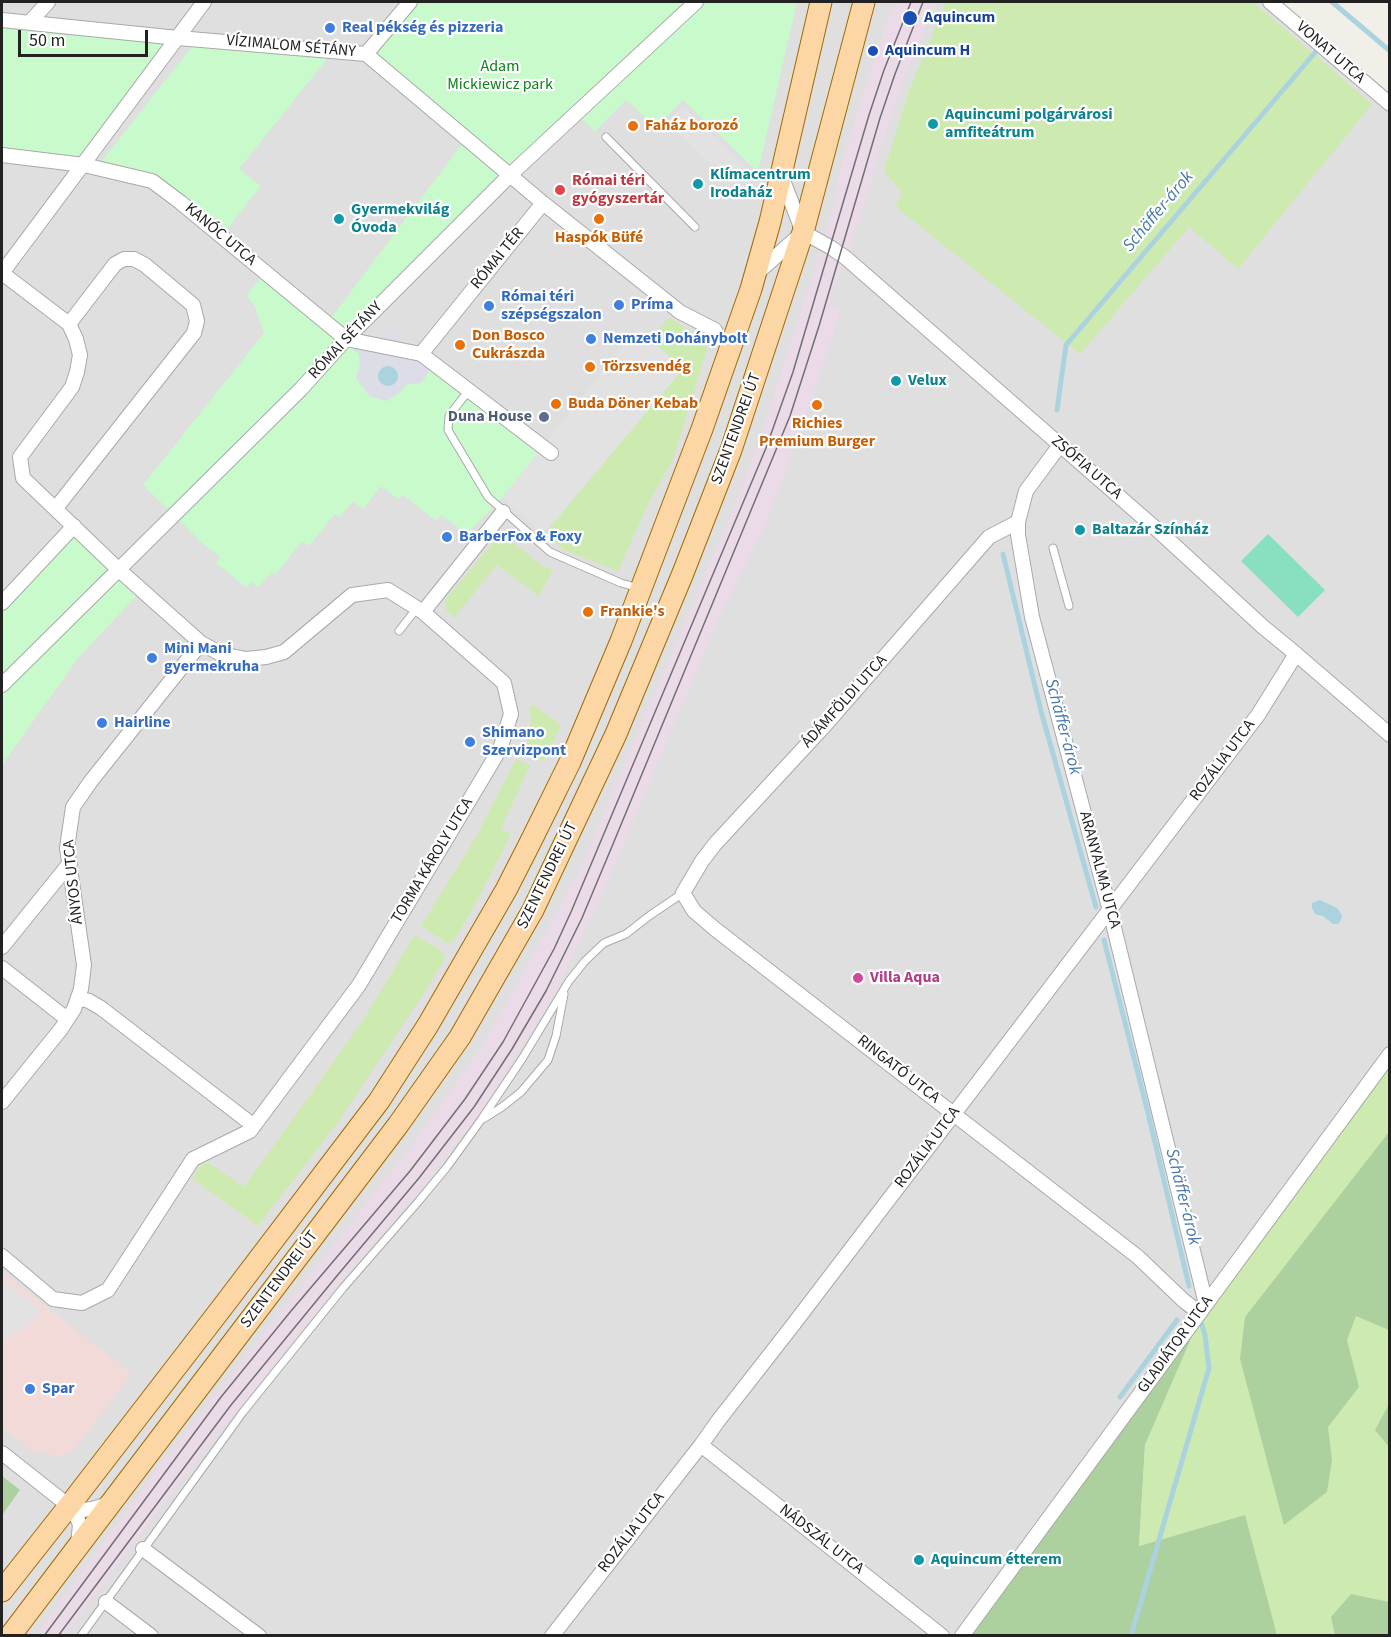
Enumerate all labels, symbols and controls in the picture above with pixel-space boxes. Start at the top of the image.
place label: Aquincum [924,8,995,28]
marker: Aquincum [901,9,919,27]
scale bar [21,18,152,56]
place label: Real pékség és pizzeria [342,18,503,38]
street label: VONAT UTCA [1292,18,1368,88]
marker: Real pékség és pizzeria [323,21,337,35]
text: 50 m [29,28,65,53]
street label: VÍZIMALOM SÉTÁNY [225,32,357,62]
place label: Aquincum H [885,41,970,61]
marker: Aquincum H [866,44,880,58]
park label: Adam Mickiewicz park [447,57,553,95]
place label: Aquincumi polgárvárosi amfiteátrum [945,105,1113,143]
place label: Faház borozó [645,116,738,136]
marker: Aquincumi polgárvárosi amfiteátrum [926,117,940,131]
marker: Faház borozó [626,119,640,133]
place label: Klímacentrum Irodaház [710,165,811,203]
water label: Schäffer-árok [1119,167,1199,257]
place label: Római téri gyógyszertár [572,171,664,209]
marker: Klímacentrum Irodaház [691,177,705,191]
marker: Római téri gyógyszertár [553,183,567,197]
street label: KANÓC UTCA [180,200,260,270]
place label: Gyermekvilág Óvoda [351,200,449,238]
marker: Gyermekvilág Óvoda [332,212,346,226]
marker: Haspók Büfé [592,212,606,226]
street label: RÓMAI TÉR [467,224,529,294]
place label: Haspók Büfé [555,228,643,248]
place label: Római téri szépségszalon [501,287,602,325]
place label: Príma [631,295,673,315]
street label: RÓMAI SÉTÁNY [305,298,387,384]
marker: Príma [612,298,626,312]
marker: Római téri szépségszalon [482,299,496,313]
place label: Don Bosco Cukrászda [472,326,545,364]
place label: Nemzeti Dohánybolt [603,329,748,349]
marker: Nemzeti Dohánybolt [584,332,598,346]
marker: Don Bosco Cukrászda [453,338,467,352]
place label: Törzsvendég [602,357,691,377]
marker: Törzsvendég [583,360,597,374]
street label: SZENTENDREI ÚT [708,371,766,487]
place label: Velux [908,371,947,391]
marker: Velux [889,374,903,388]
place label: Buda Döner Kebab [568,394,698,414]
marker: Buda Döner Kebab [549,397,563,411]
marker: Richies Premium Burger [810,398,824,412]
place label: Duna House [448,407,532,427]
marker: Duna House [537,410,551,424]
place label: Richies Premium Burger [759,414,875,452]
street label: ZSÓFIA UTCA [1047,432,1125,504]
place label: Baltazár Színház [1092,520,1209,540]
marker: Baltazár Színház [1073,523,1087,537]
place label: BarberFox & Foxy [459,527,582,547]
marker: BarberFox & Foxy [440,530,454,544]
place label: Frankie's [600,602,665,622]
marker: Frankie's [581,605,595,619]
place label: Mini Mani gyermekruha [164,639,259,677]
marker: Mini Mani gyermekruha [145,651,159,665]
street label: ÁDÁMFÖLDI UTCA [798,652,892,752]
water label: Schäffer-árok [1039,676,1085,778]
place label: Hairline [114,713,170,733]
marker: Hairline [95,716,109,730]
street label: ROZÁLIA UTCA [1186,717,1260,805]
place label: Shimano Szervizpont [482,723,566,761]
marker: Shimano Szervizpont [463,735,477,749]
street label: TORMA KÁROLY UTCA [388,795,478,927]
street label: ARANYALMA UTCA [1074,809,1124,931]
street label: SZENTENDREI ÚT [514,819,582,933]
street label: ÁNYOS UTCA [60,839,88,925]
place label: Villa Aqua [870,968,940,988]
marker: Villa Aqua [851,971,865,985]
street label: RINGATÓ UTCA [853,1032,943,1108]
street label: ROZÁLIA UTCA [891,1104,965,1192]
water label: Schäffer-árok [1160,1146,1204,1248]
street label: SZENTENDREI ÚT [237,1228,323,1332]
street label: GLADIÁTOR UTCA [1134,1293,1218,1397]
place label: Spar [42,1379,75,1399]
marker: Spar [23,1382,37,1396]
street label: ROZÁLIA UTCA [595,1489,669,1577]
street label: NÁDSZÁL UTCA [775,1501,867,1579]
place label: Aquincum étterem [931,1550,1062,1570]
marker: Aquincum étterem [912,1553,926,1567]

